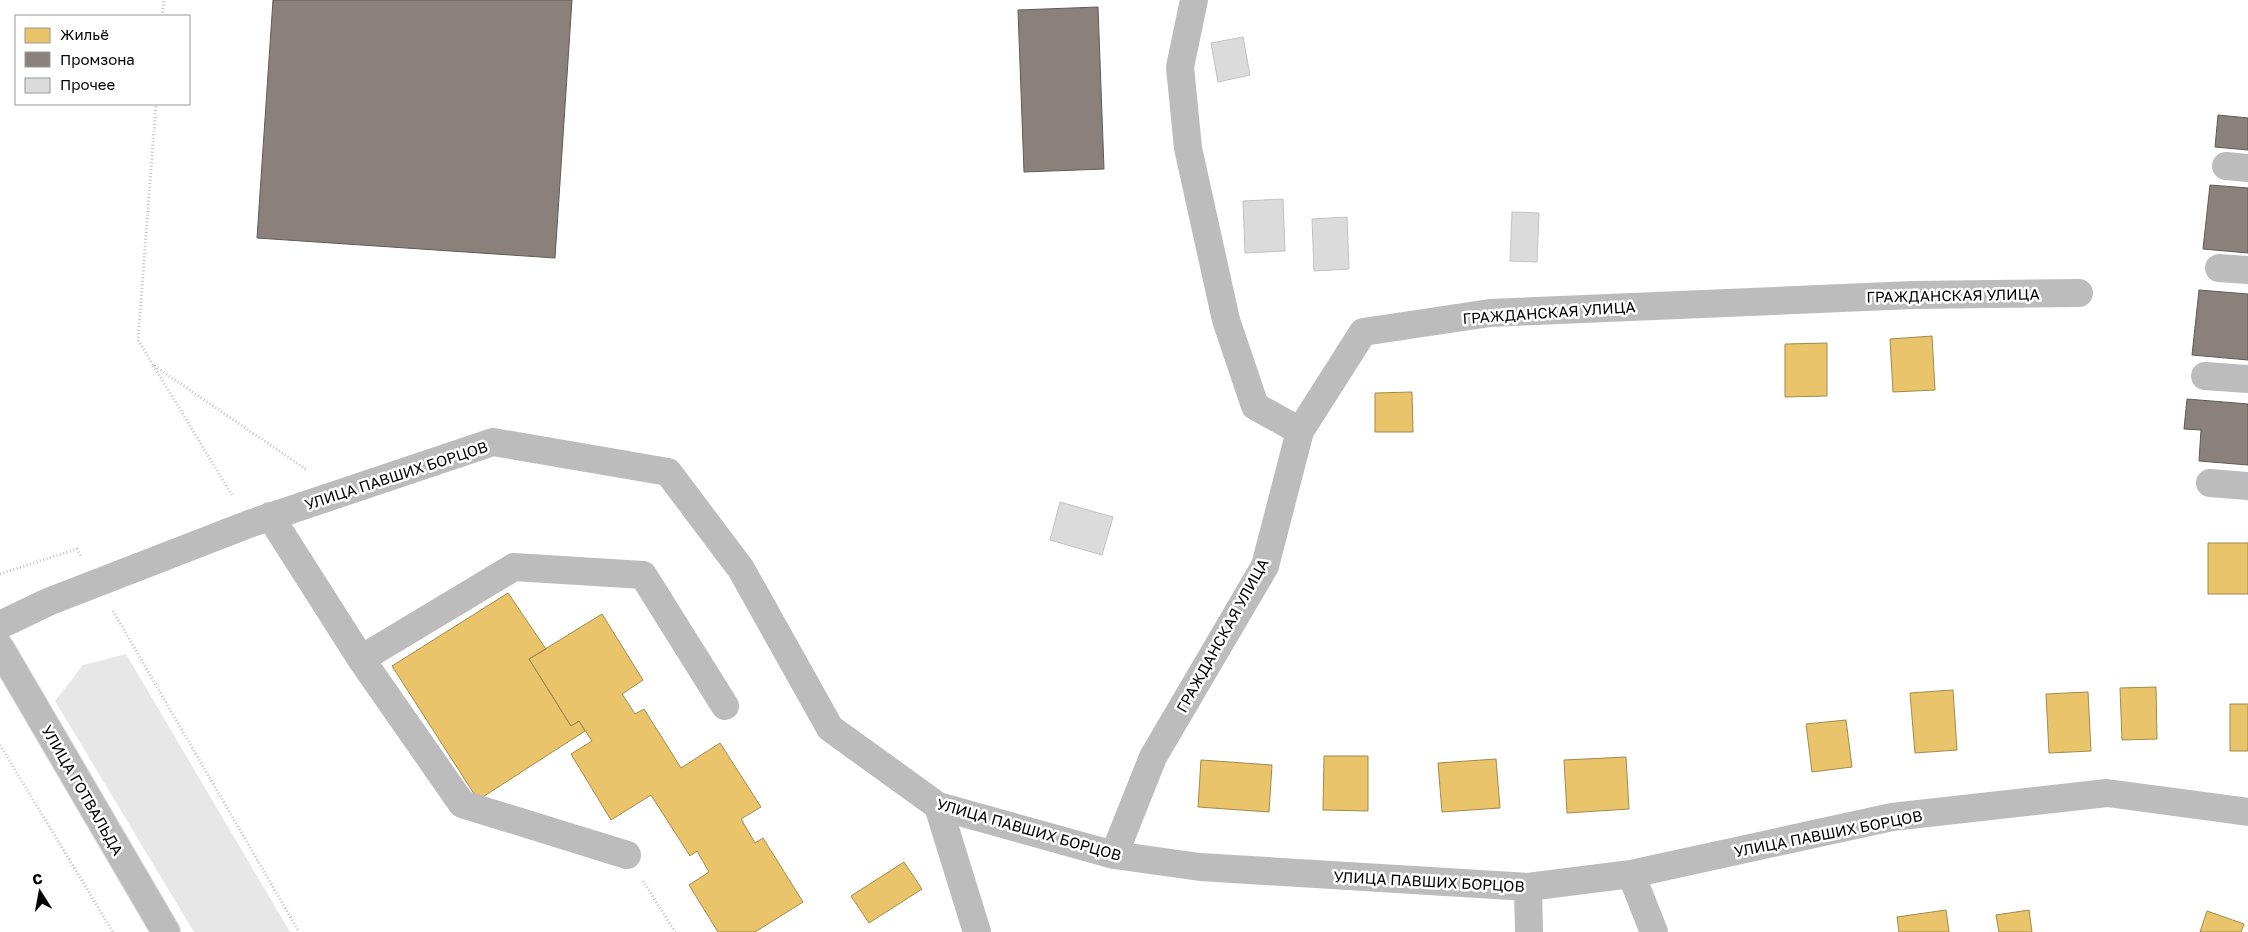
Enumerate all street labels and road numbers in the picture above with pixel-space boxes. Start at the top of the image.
street label: ГРАЖДАНСКАЯ УЛИЦА [1866,284,2040,306]
street label: ГРАЖДАНСКАЯ УЛИЦА [1462,297,1636,327]
street label: УЛИЦА ПАВШИХ БОРЦОВ [302,437,490,513]
street label: ГРАЖДАНСКАЯ УЛИЦА [1172,555,1272,715]
street label: УЛИЦА ГОТВАЛЬДА [38,722,128,858]
street label: УЛИЦА ПАВШИХ БОРЦОВ [935,794,1123,864]
street label: УЛИЦА ПАВШИХ БОРЦОВ [1732,806,1924,860]
street label: УЛИЦА ПАВШИХ БОРЦОВ [1333,867,1525,895]

